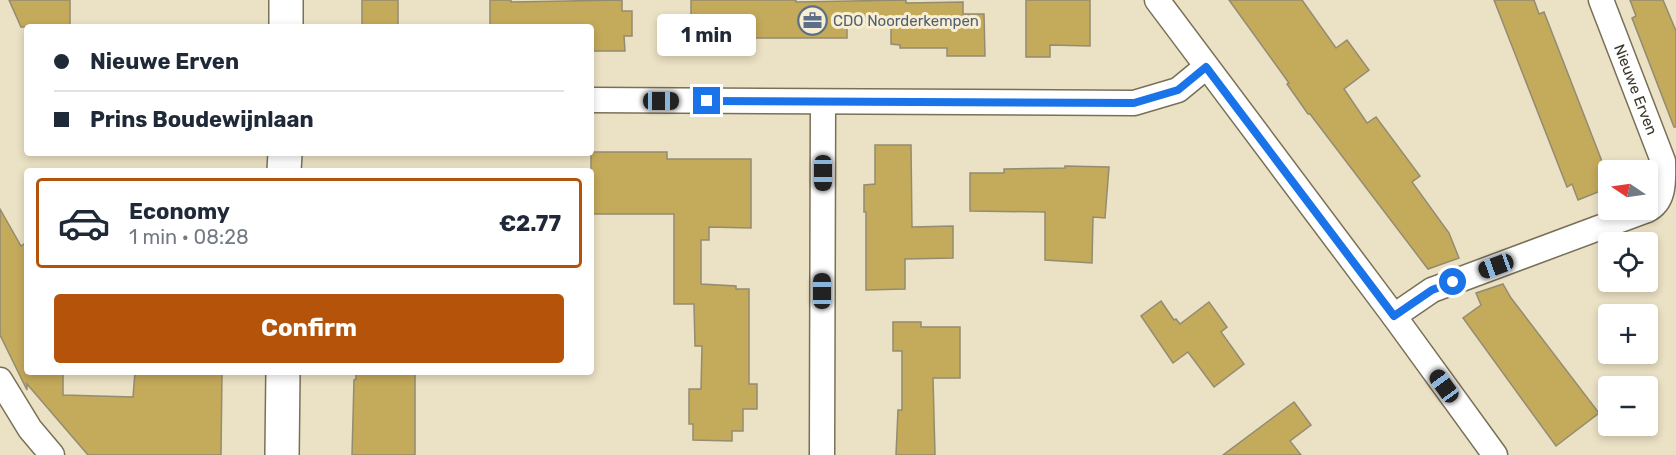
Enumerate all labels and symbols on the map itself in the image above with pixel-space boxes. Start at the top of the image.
office icon: CDO Noorderkempen [796,5,828,37]
place label: CDO Noorderkempen [833,12,979,30]
callout: 1 min [658,14,756,56]
street label: Nieuwe Erven [1610,42,1661,138]
route end [693,87,720,114]
car [643,92,679,110]
car [814,155,832,191]
north arrow [1598,160,1658,220]
car [1476,251,1516,281]
route start [1439,268,1466,295]
car [813,273,831,309]
car [1426,366,1462,406]

